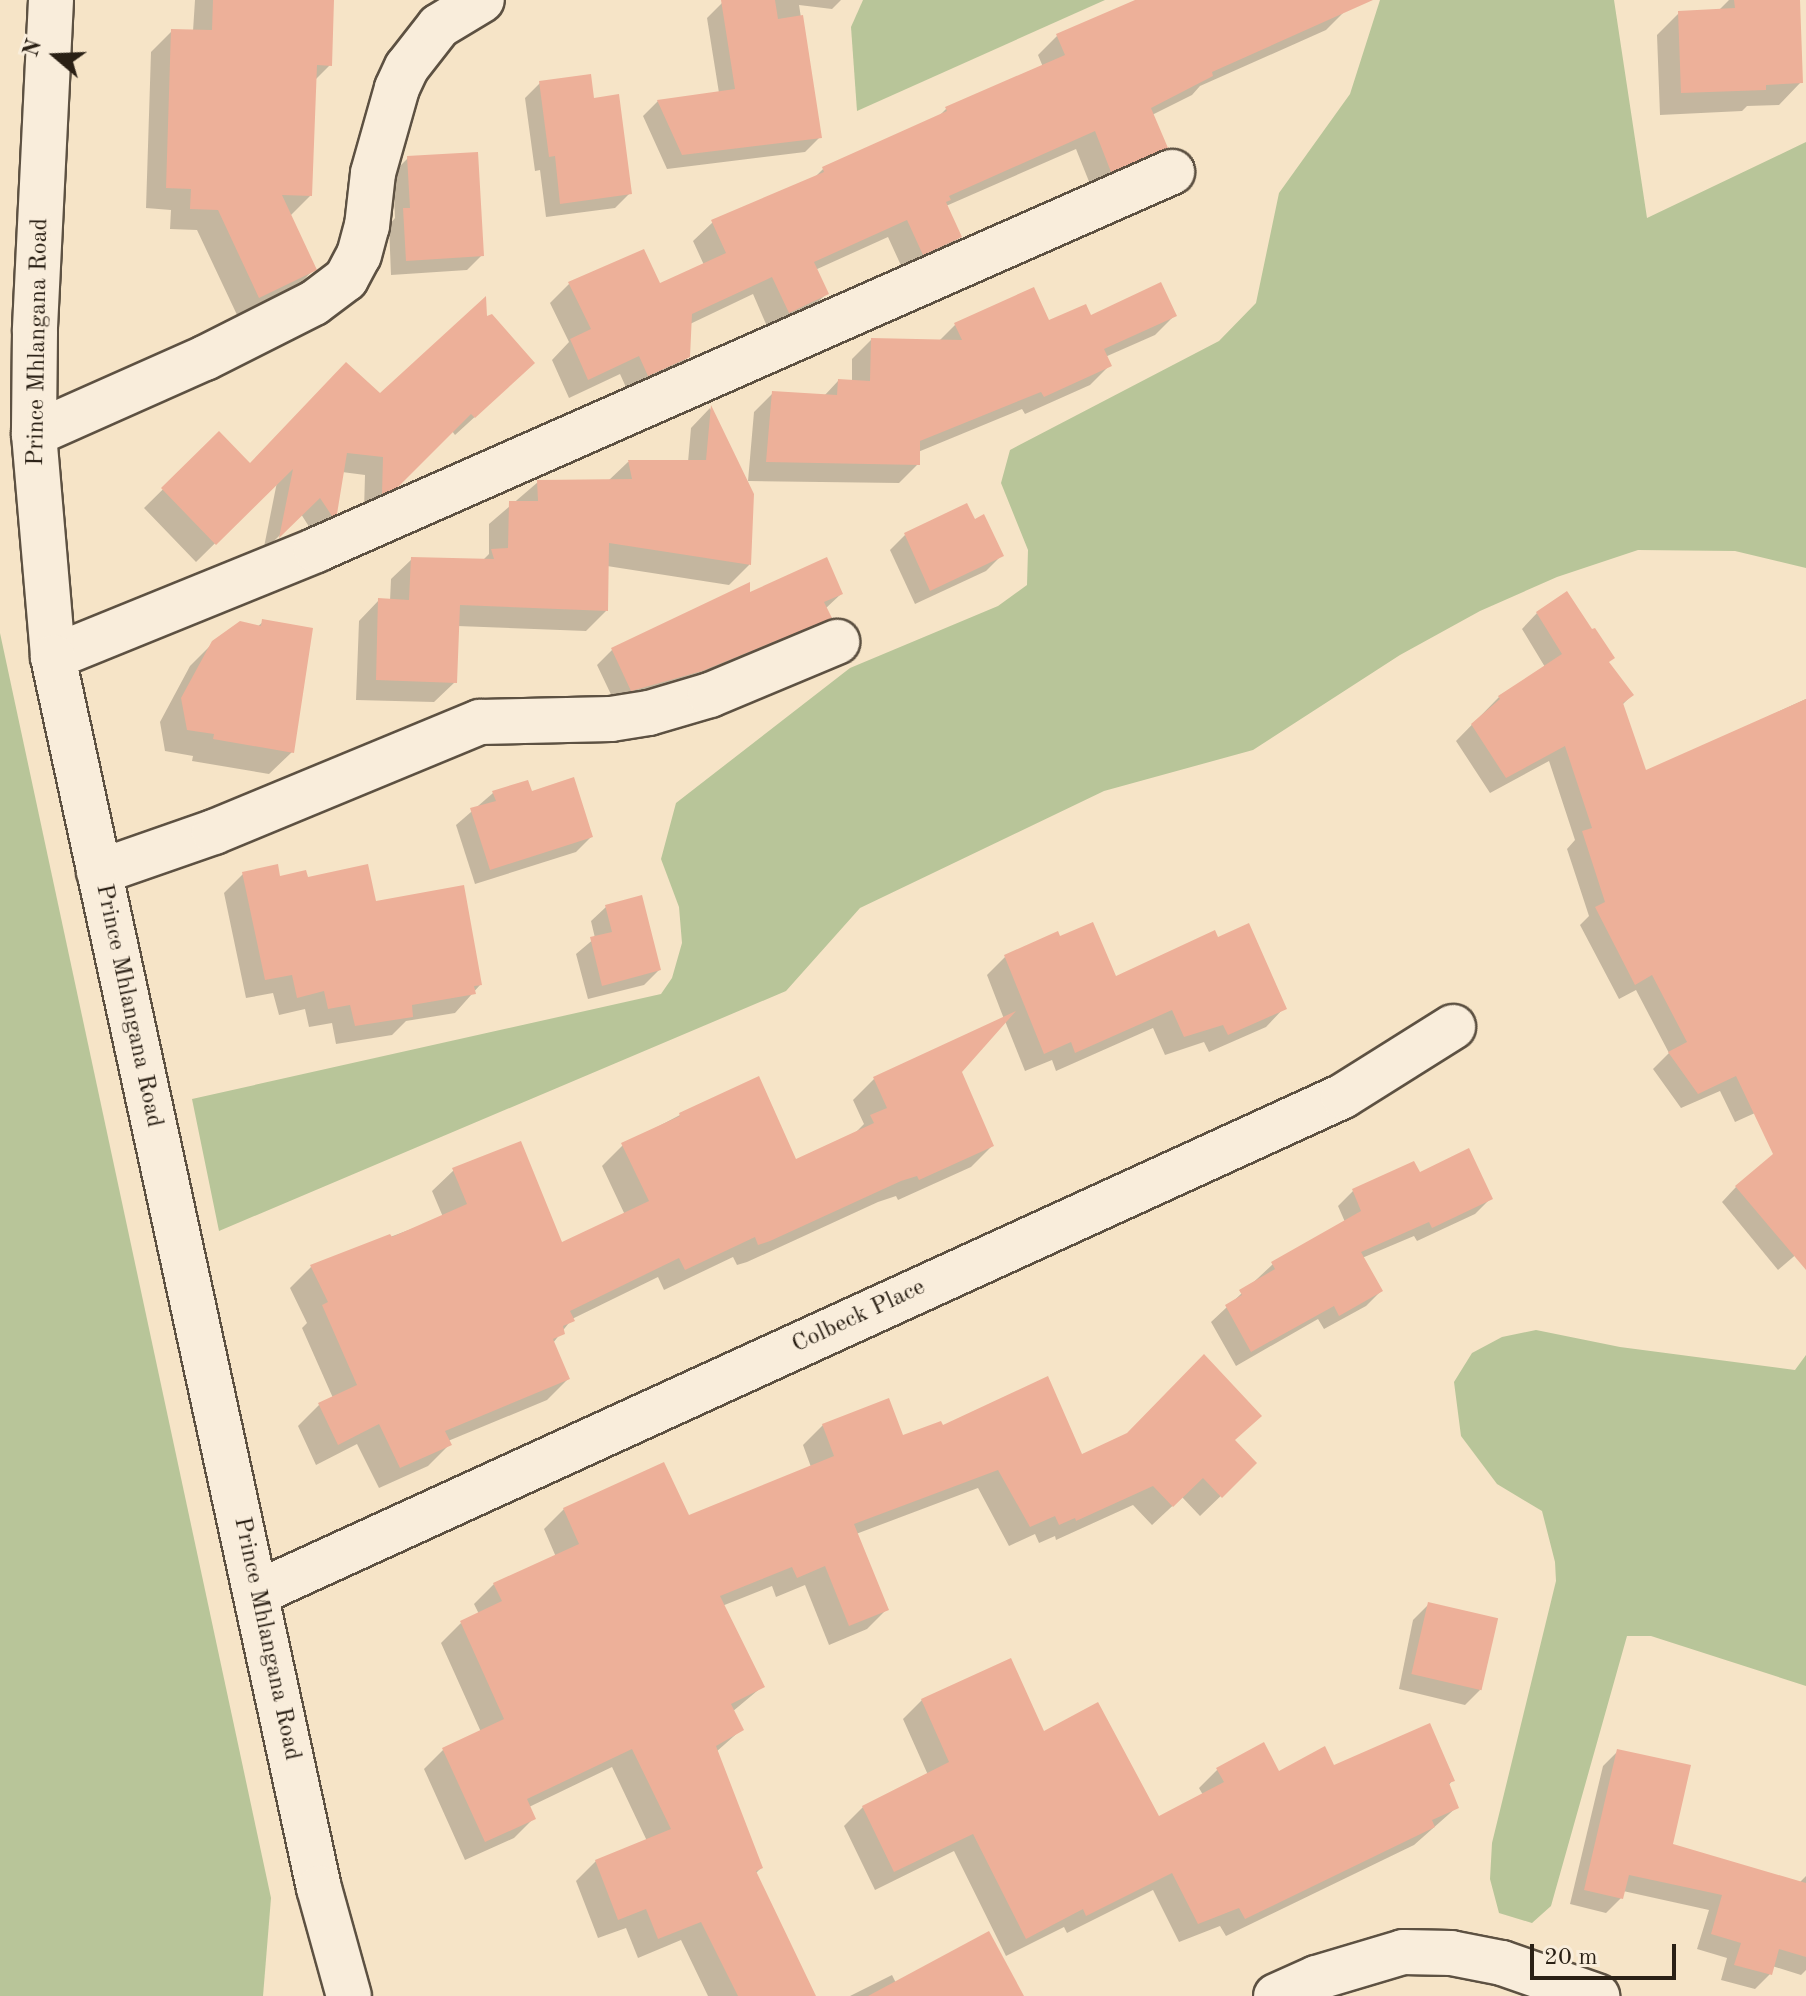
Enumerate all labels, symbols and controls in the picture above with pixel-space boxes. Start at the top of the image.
north arrow [16,16,96,96]
text: N [20,37,46,60]
street label: Prince Mhlangana Road [22,218,56,466]
street label: Prince Mhlangana Road [88,882,168,1130]
street label: Colbeck Place [788,1274,930,1360]
street label: Prince Mhlangana Road [226,1515,306,1763]
scale bar [1534,1928,1680,1978]
text: 20 m [1544,1946,1598,1970]

